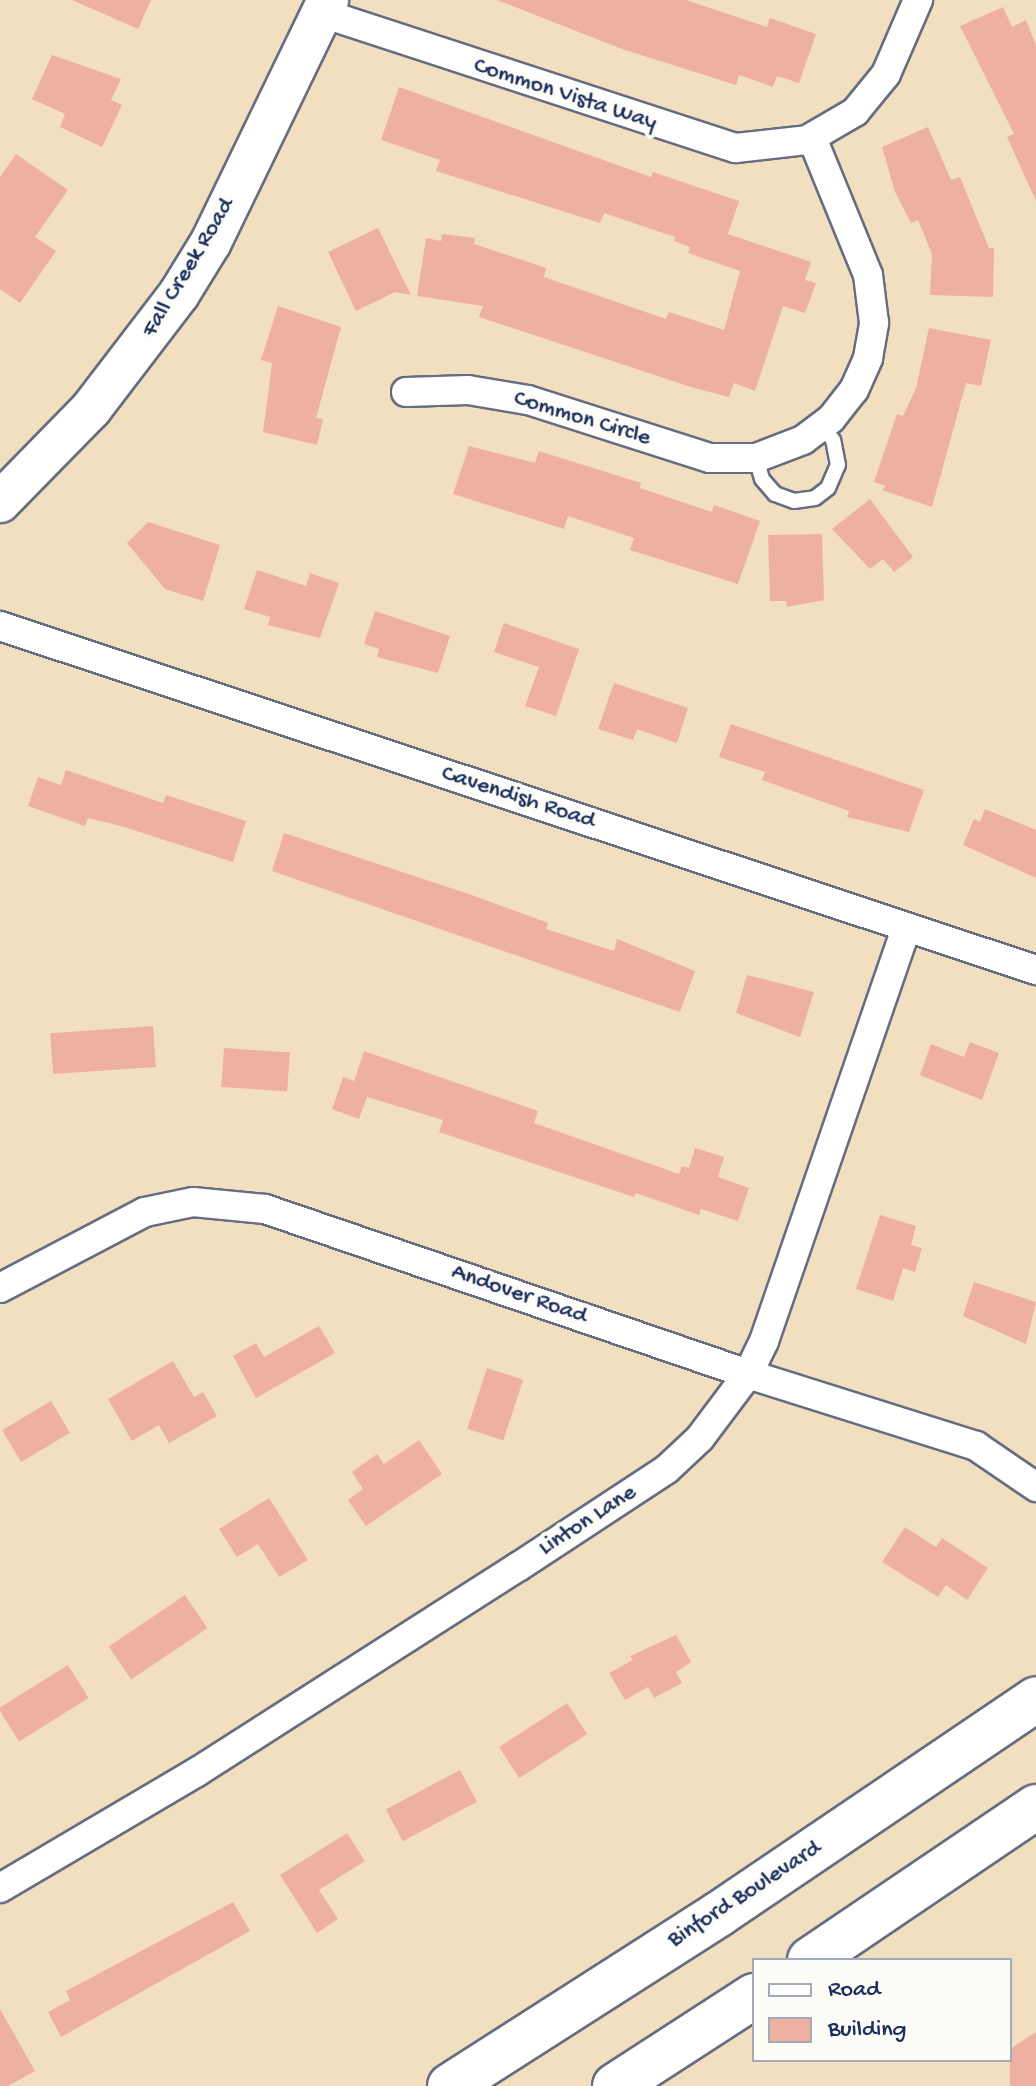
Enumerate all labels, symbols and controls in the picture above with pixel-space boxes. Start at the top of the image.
street label: Common Vista Way [470,52,660,138]
street label: Fall Creek Road [136,193,242,343]
street label: Common Circle [510,385,654,453]
street label: Cavendish Road [438,760,598,836]
street label: Andover Road [447,1258,591,1332]
street label: Linton Lane [534,1479,642,1563]
street label: Binford Boulevard [663,1835,827,1955]
legend [752,1958,1012,2062]
text: Road [828,1976,880,2005]
text: Building [828,2016,906,2045]

